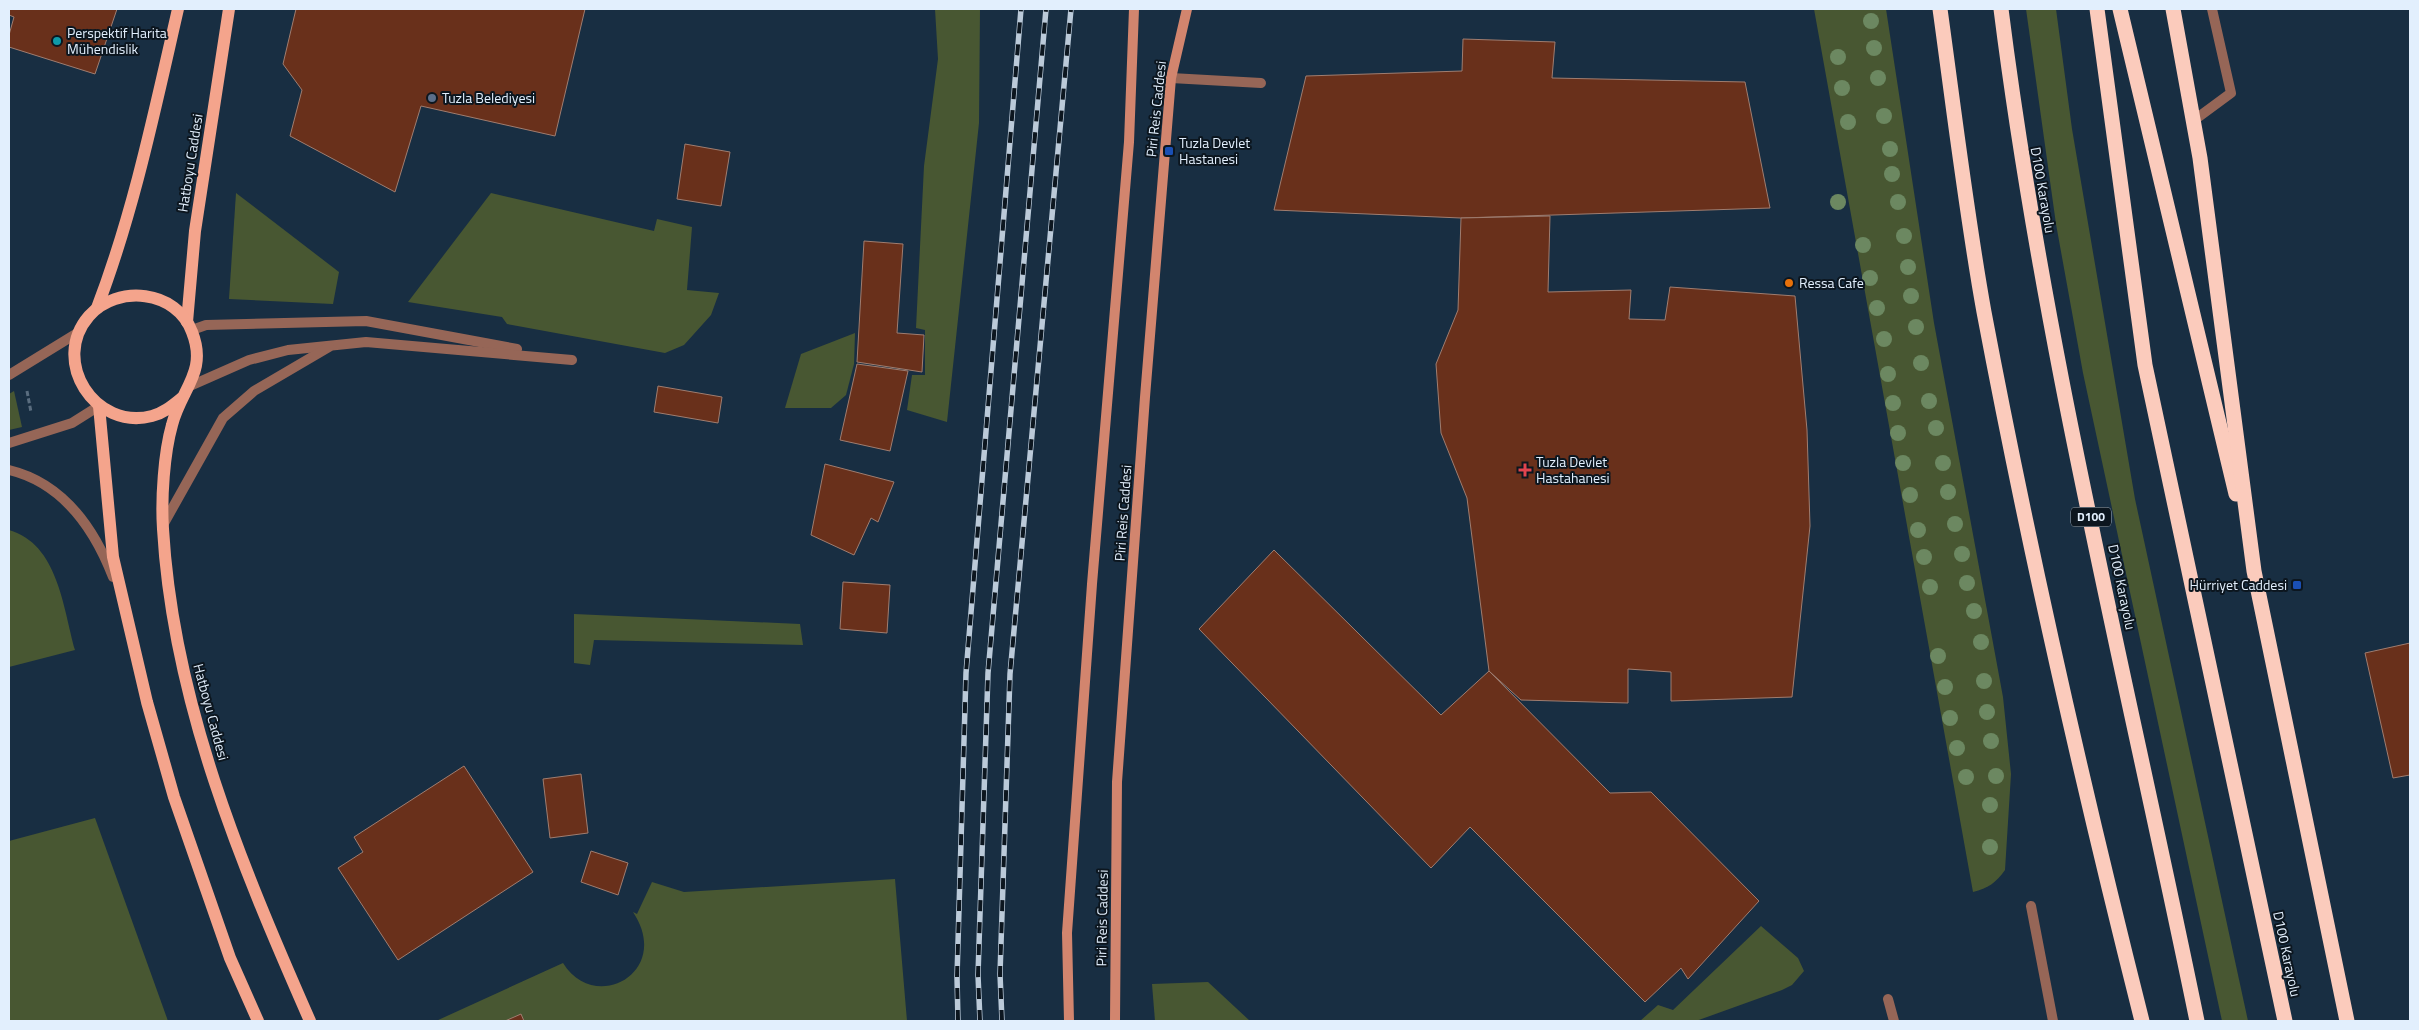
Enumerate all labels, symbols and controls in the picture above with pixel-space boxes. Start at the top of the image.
place label: Perspektif Harita Mühendislik [67,22,167,59]
marker: Perspektif Harita Mühendislik [51,35,63,47]
street label: Piri Reis Caddesi [1140,60,1171,158]
place label: Tuzla Belediyesi [442,87,535,108]
marker: Tuzla Belediyesi [426,92,438,104]
street label: Hatboyu Caddesi [171,112,208,214]
place label: Tuzla Devlet Hastanesi [1179,132,1250,169]
marker: Tuzla Devlet Hastanesi [1163,145,1175,157]
street label: D100 Karayolu [2026,145,2061,235]
place label: Ressa Cafe [1799,272,1864,293]
marker: Ressa Cafe [1783,277,1795,289]
place label: Tuzla Devlet Hastahanesi [1536,451,1610,488]
marker: Tuzla Devlet Hastahanesi [1518,463,1532,477]
street label: Piri Reis Caddesi [1109,464,1136,562]
road number: D100 [2071,508,2111,526]
street label: D100 Karayolu [2103,542,2142,632]
place label: Hürriyet Caddesi [2190,574,2287,595]
marker: Hürriyet Caddesi [2291,579,2303,591]
street label: Hatboyu Caddesi [188,661,234,763]
street label: Piri Reis Caddesi [1090,869,1113,967]
street label: D100 Karayolu [2268,909,2307,999]

